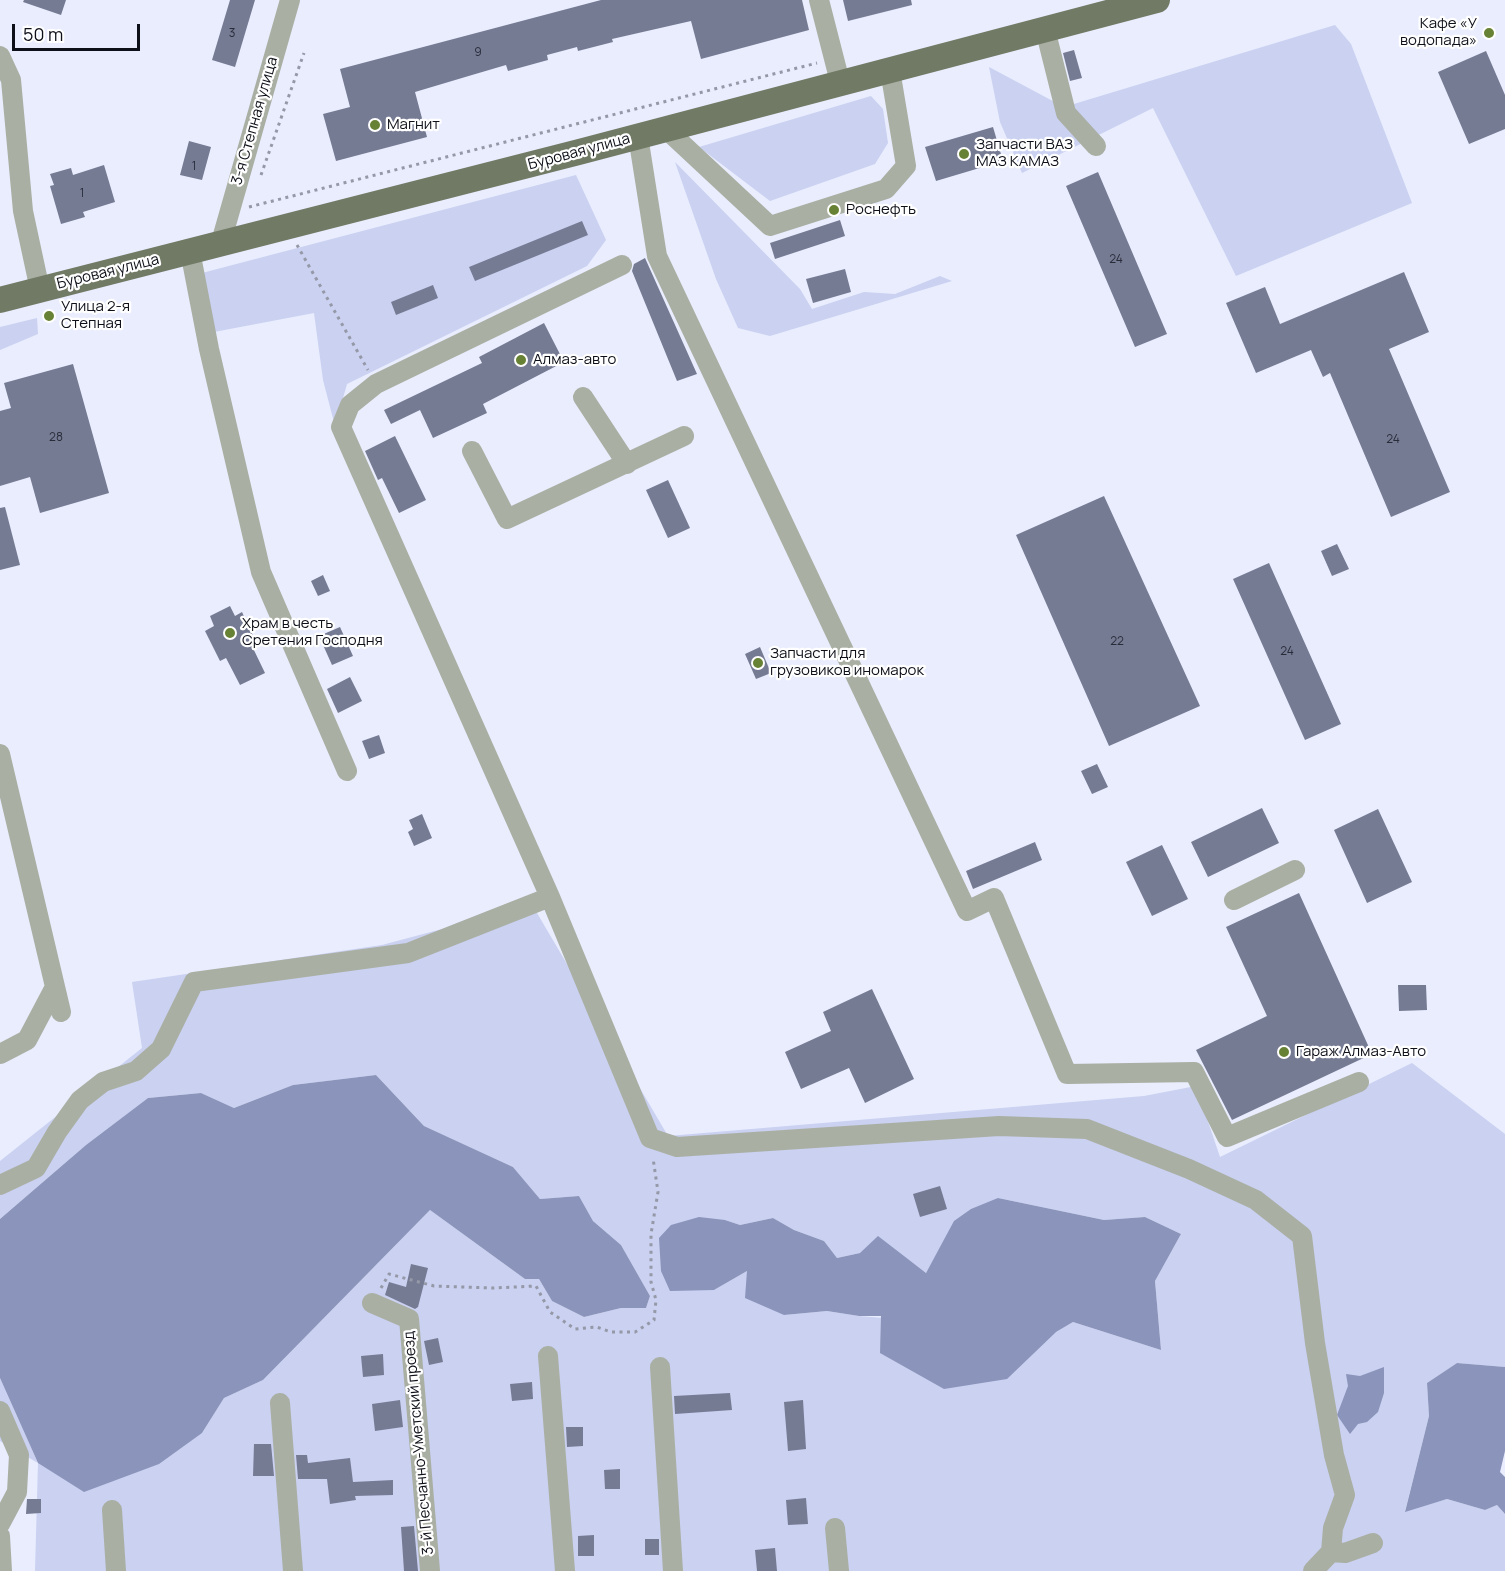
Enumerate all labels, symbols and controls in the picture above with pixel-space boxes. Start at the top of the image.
scale bar [15,12,142,50]
place label: Кафе «У водопада» [1400,15,1477,50]
text: 50 m [23,22,63,46]
marker: Кафе «У водопада» [1482,26,1496,40]
house number: 3 [229,27,235,41]
house number: 9 [474,46,482,60]
street label: 3-я Степная улица [228,55,282,187]
place label: Магнит [387,116,440,134]
marker: Магнит [368,118,382,132]
street label: Буровая улица [526,130,632,174]
place label: Запчасти ВАЗ МАЗ КАМАЗ [976,136,1073,171]
marker: Запчасти ВАЗ МАЗ КАМАЗ [957,147,971,161]
house number: 1 [192,160,196,174]
house number: 1 [80,187,84,201]
place label: Роснефть [846,201,916,219]
marker: Роснефть [827,203,841,217]
street label: Буровая улица [55,251,161,293]
house number: 24 [1109,253,1123,267]
place label: Улица 2-я Степная [61,298,130,333]
marker: Улица 2-я Степная [42,309,56,323]
place label: Алмаз-авто [533,351,616,369]
marker: Алмаз-авто [514,353,528,367]
house number: 28 [49,431,63,445]
house number: 24 [1386,433,1400,447]
place label: Храм в честь Сретения Господня [242,615,383,650]
marker: Храм в честь Сретения Господня [223,626,237,640]
house number: 22 [1110,635,1124,649]
place label: Запчасти для грузовиков иномарок [770,645,924,680]
house number: 24 [1280,645,1294,659]
marker: Запчасти для грузовиков иномарок [751,656,765,670]
place label: Гараж Алмаз-Авто [1296,1043,1426,1061]
marker: Гараж Алмаз-Авто [1277,1045,1291,1059]
street label: 3-й Песчанно-Уметский проезд [400,1330,438,1556]

